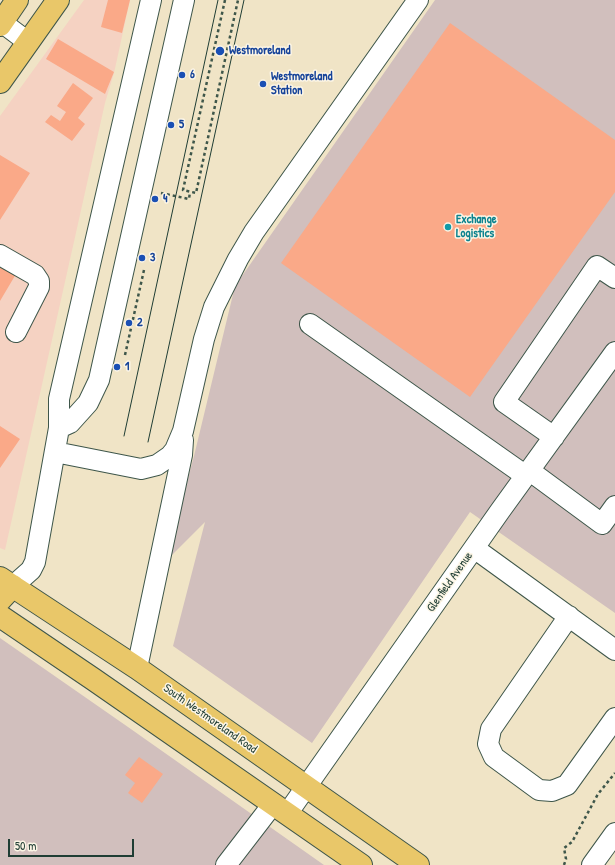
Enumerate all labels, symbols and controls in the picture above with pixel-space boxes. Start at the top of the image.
place label: Westmoreland [229,44,290,58]
marker: Westmoreland [214,45,226,57]
place label: 6 [190,68,195,82]
marker: 6 [177,70,187,80]
place label: Westmoreland Station [271,70,332,98]
marker: Westmoreland Station [258,79,268,89]
place label: 5 [179,118,184,132]
marker: 5 [166,120,176,130]
place label: 4 [163,192,167,206]
marker: 4 [150,194,160,204]
place label: Exchange Logistics [456,213,497,241]
marker: Exchange Logistics [443,222,453,232]
place label: 3 [150,251,155,265]
marker: 3 [137,253,147,263]
place label: 2 [137,316,143,330]
marker: 2 [124,318,134,328]
place label: 1 [125,360,129,374]
marker: 1 [112,362,122,372]
street label: Glenfield Avenue [424,549,476,615]
street label: South Westmoreland Road [160,681,260,757]
scale bar [10,831,136,857]
text: 50 m [15,837,36,854]

